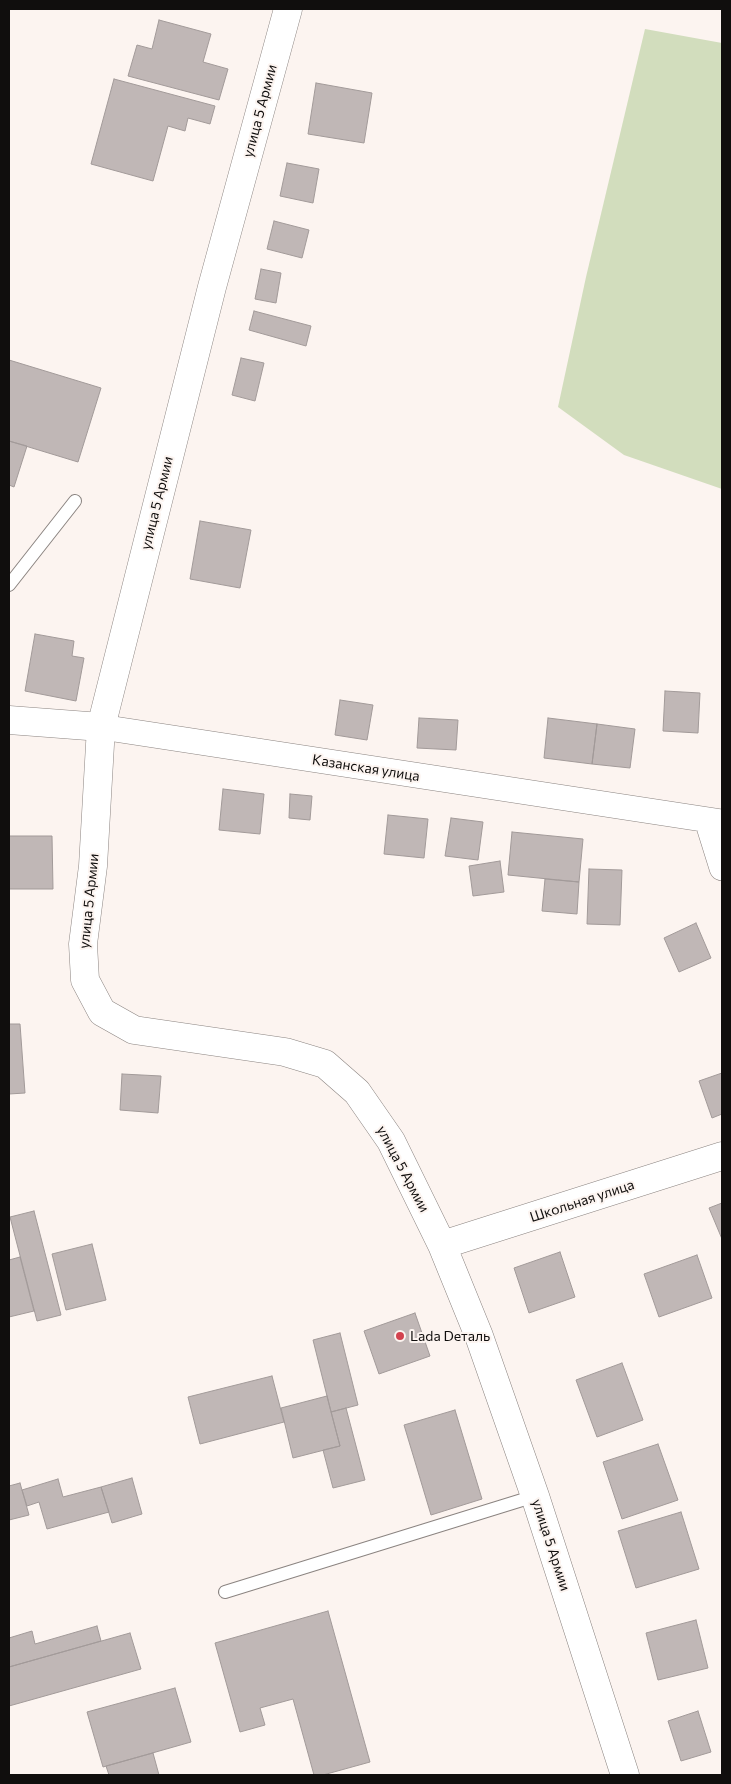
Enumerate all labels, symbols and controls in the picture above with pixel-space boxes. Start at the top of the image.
street label: улица 5 Армии [240,63,280,159]
street label: улица 5 Армии [137,455,177,551]
street label: Казанская улица [311,751,421,785]
street label: улица 5 Армии [76,853,102,949]
street label: улица 5 Армии [373,1123,433,1215]
street label: Школьная улица [528,1176,636,1226]
place label: Lada Dеталь [410,1328,490,1344]
marker: Lada Dеталь [394,1330,406,1342]
street label: улица 5 Армии [528,1497,574,1593]

